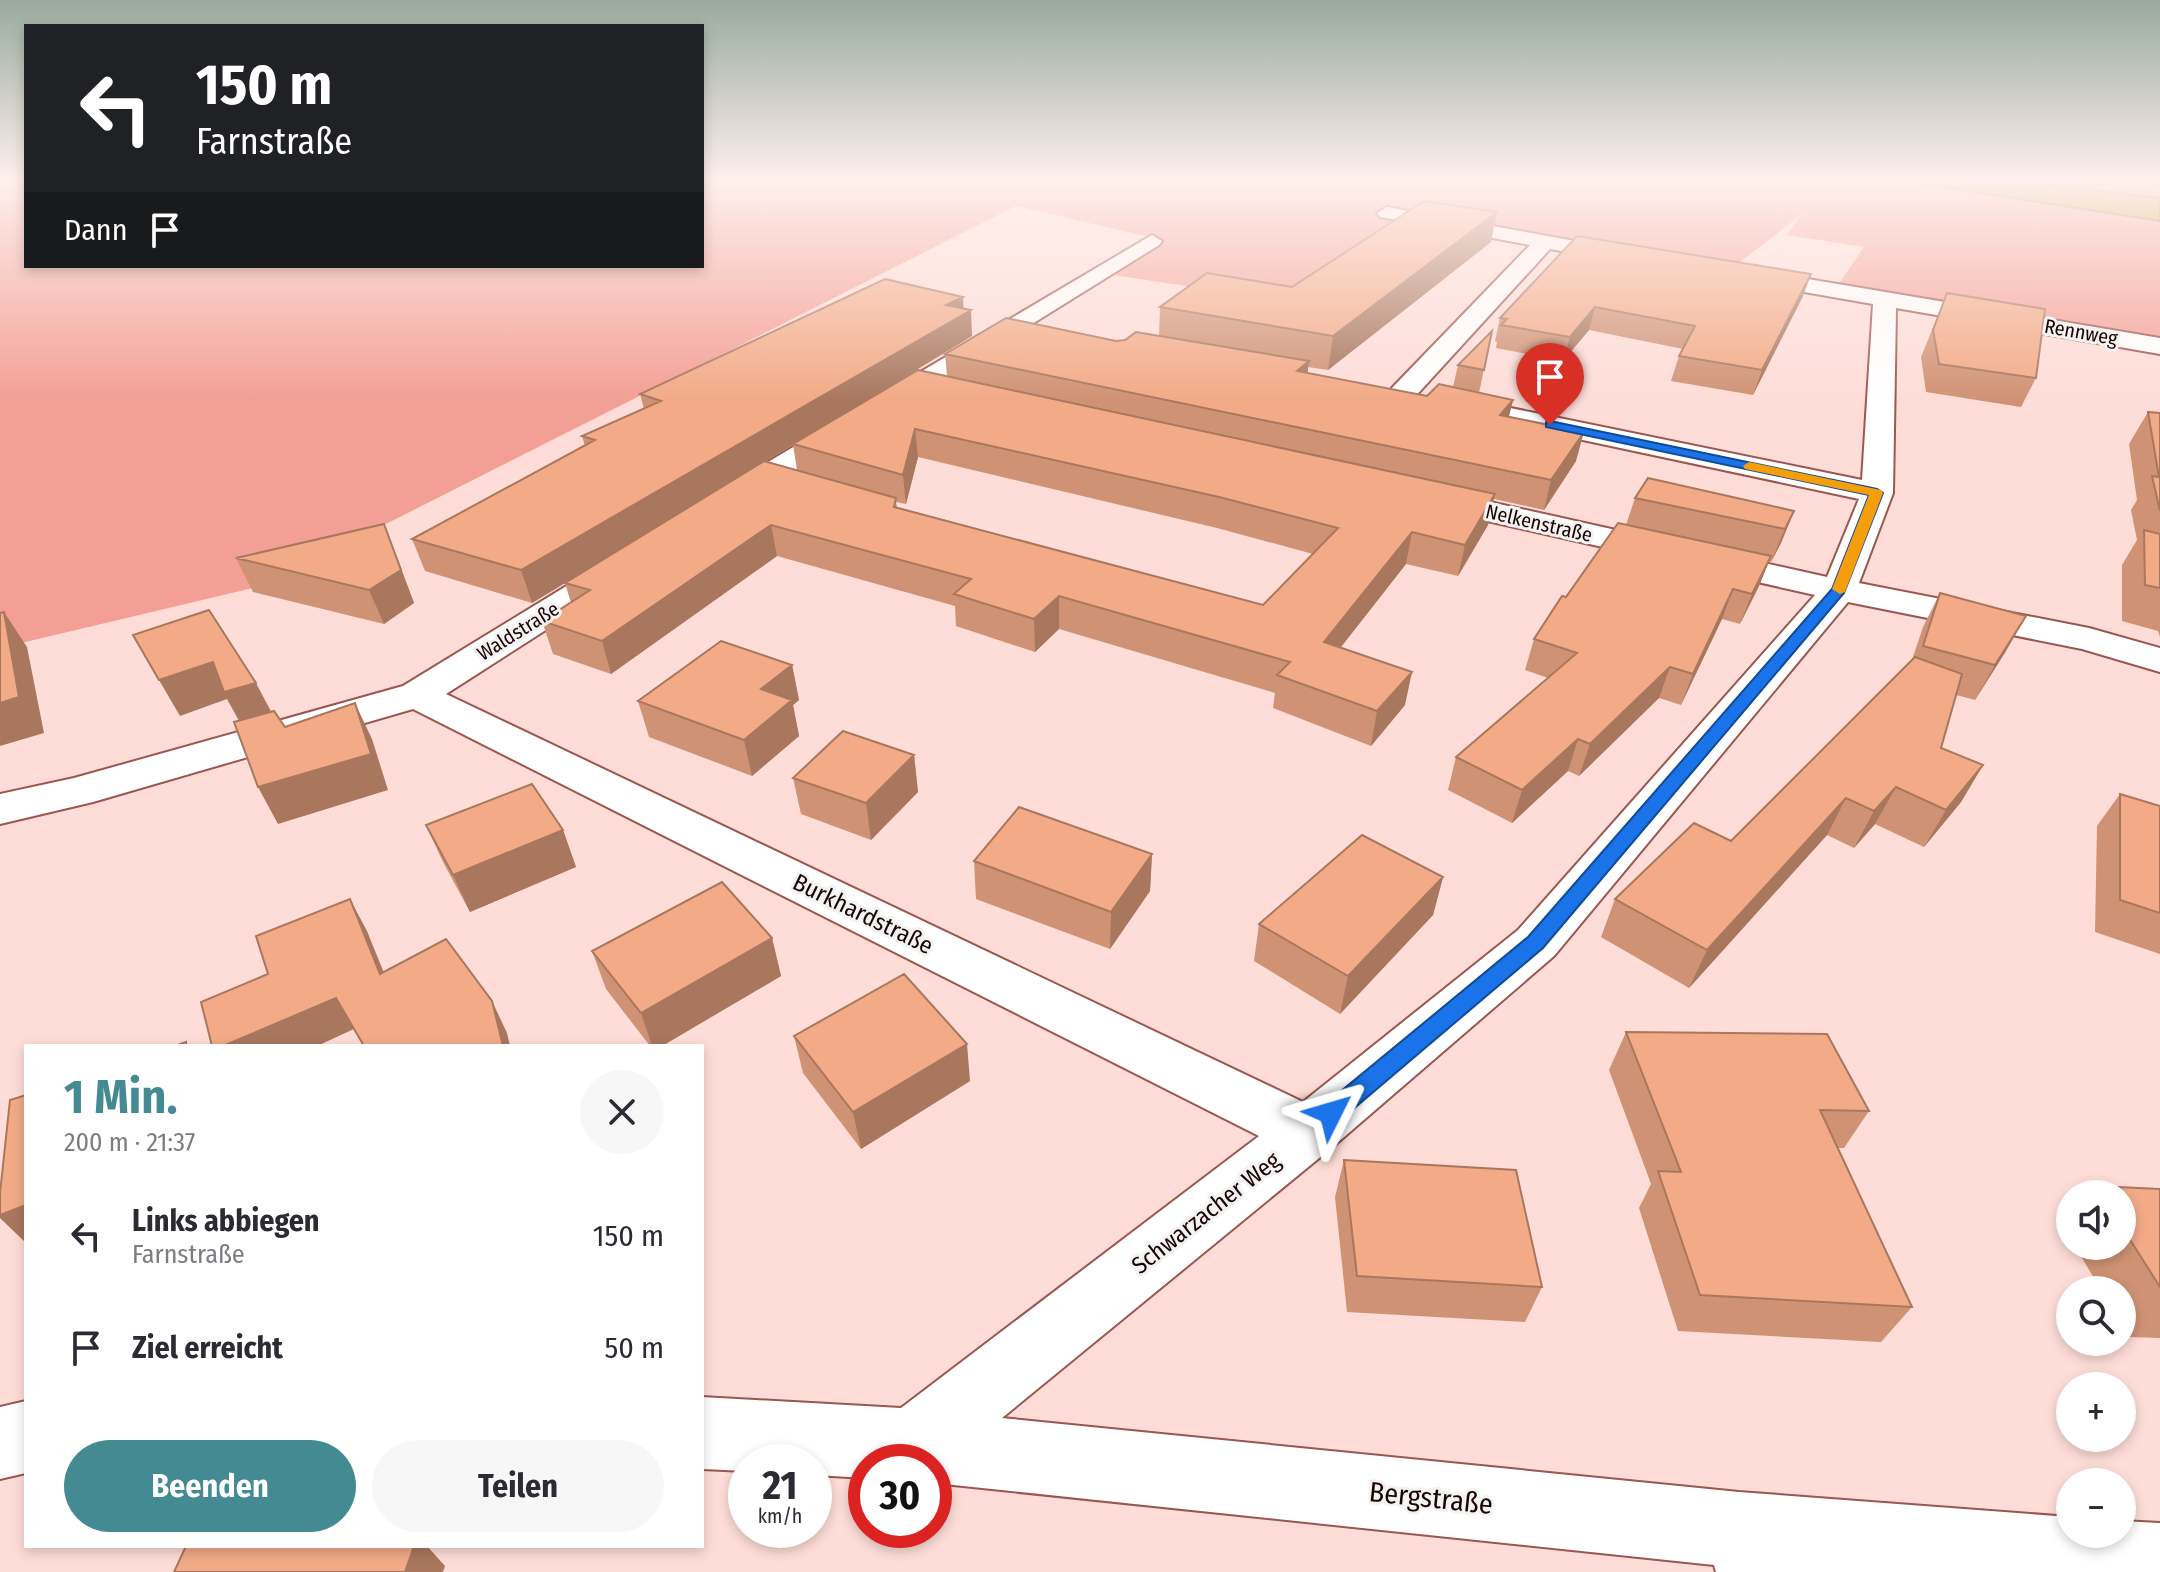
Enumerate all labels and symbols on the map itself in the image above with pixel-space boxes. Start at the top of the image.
street label: Rennweg [2043,314,2120,350]
pin [1516,343,1584,425]
street label: Nelkenstraße [1483,499,1595,547]
street label: Waldstraße [473,597,563,665]
street label: Burkhardstraße [788,868,938,960]
position arrow [1289,1071,1373,1155]
street label: Schwarzacher Weg [1126,1146,1286,1280]
speed limit sign: 30 [848,1444,952,1548]
street label: Bergstraße [1368,1475,1494,1521]

